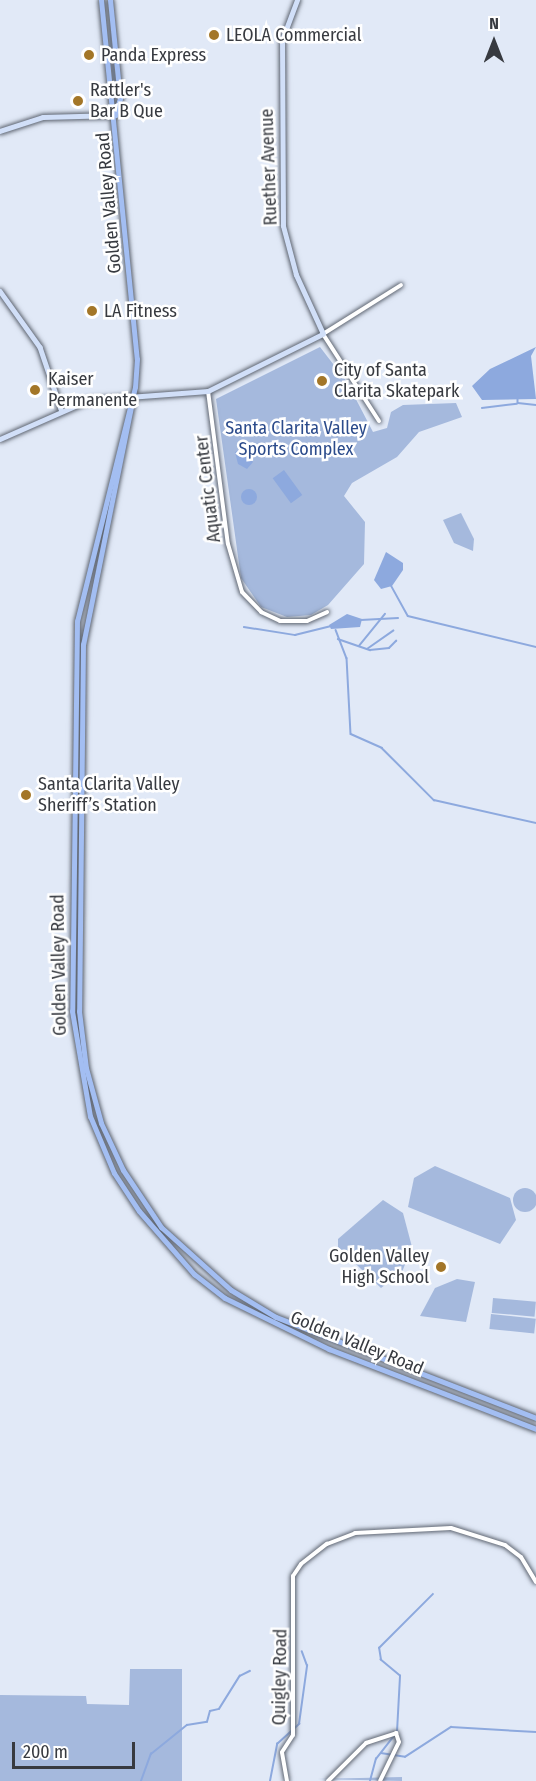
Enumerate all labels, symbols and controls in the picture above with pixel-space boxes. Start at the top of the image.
north arrow [464,12,524,72]
text: N [489,14,499,33]
place label: LEOLA Commercial [226,24,361,46]
marker: LEOLA Commercial [207,28,221,42]
place label: Panda Express [101,44,206,66]
marker: Panda Express [82,48,96,62]
place label: Rattler's Bar B Que [90,80,163,122]
marker: Rattler's Bar B Que [71,94,85,108]
street label: Ruether Avenue [256,108,282,226]
street label: Golden Valley Road [92,132,126,274]
place label: LA Fitness [104,300,177,322]
marker: LA Fitness [85,304,99,318]
place label: City of Santa Clarita Skatepark [334,360,459,403]
place label: Kaiser Permanente [48,369,137,412]
marker: City of Santa Clarita Skatepark [315,374,329,388]
marker: Kaiser Permanente [26,381,44,399]
park label: Santa Clarita Valley Sports Complex [225,418,367,460]
street label: Aquatic Center [191,434,225,544]
place label: Santa Clarita Valley Sheriff’s Station [38,774,179,816]
marker: Santa Clarita Valley Sheriff’s Station [19,788,33,802]
street label: Golden Valley Road [47,894,71,1036]
place label: Golden Valley High School [329,1246,429,1288]
marker: Golden Valley High School [434,1260,448,1274]
street label: Golden Valley Road [287,1306,427,1380]
street label: Quigley Road [268,1628,292,1726]
scale bar [15,1730,138,1768]
text: 200 m [23,1741,68,1763]

